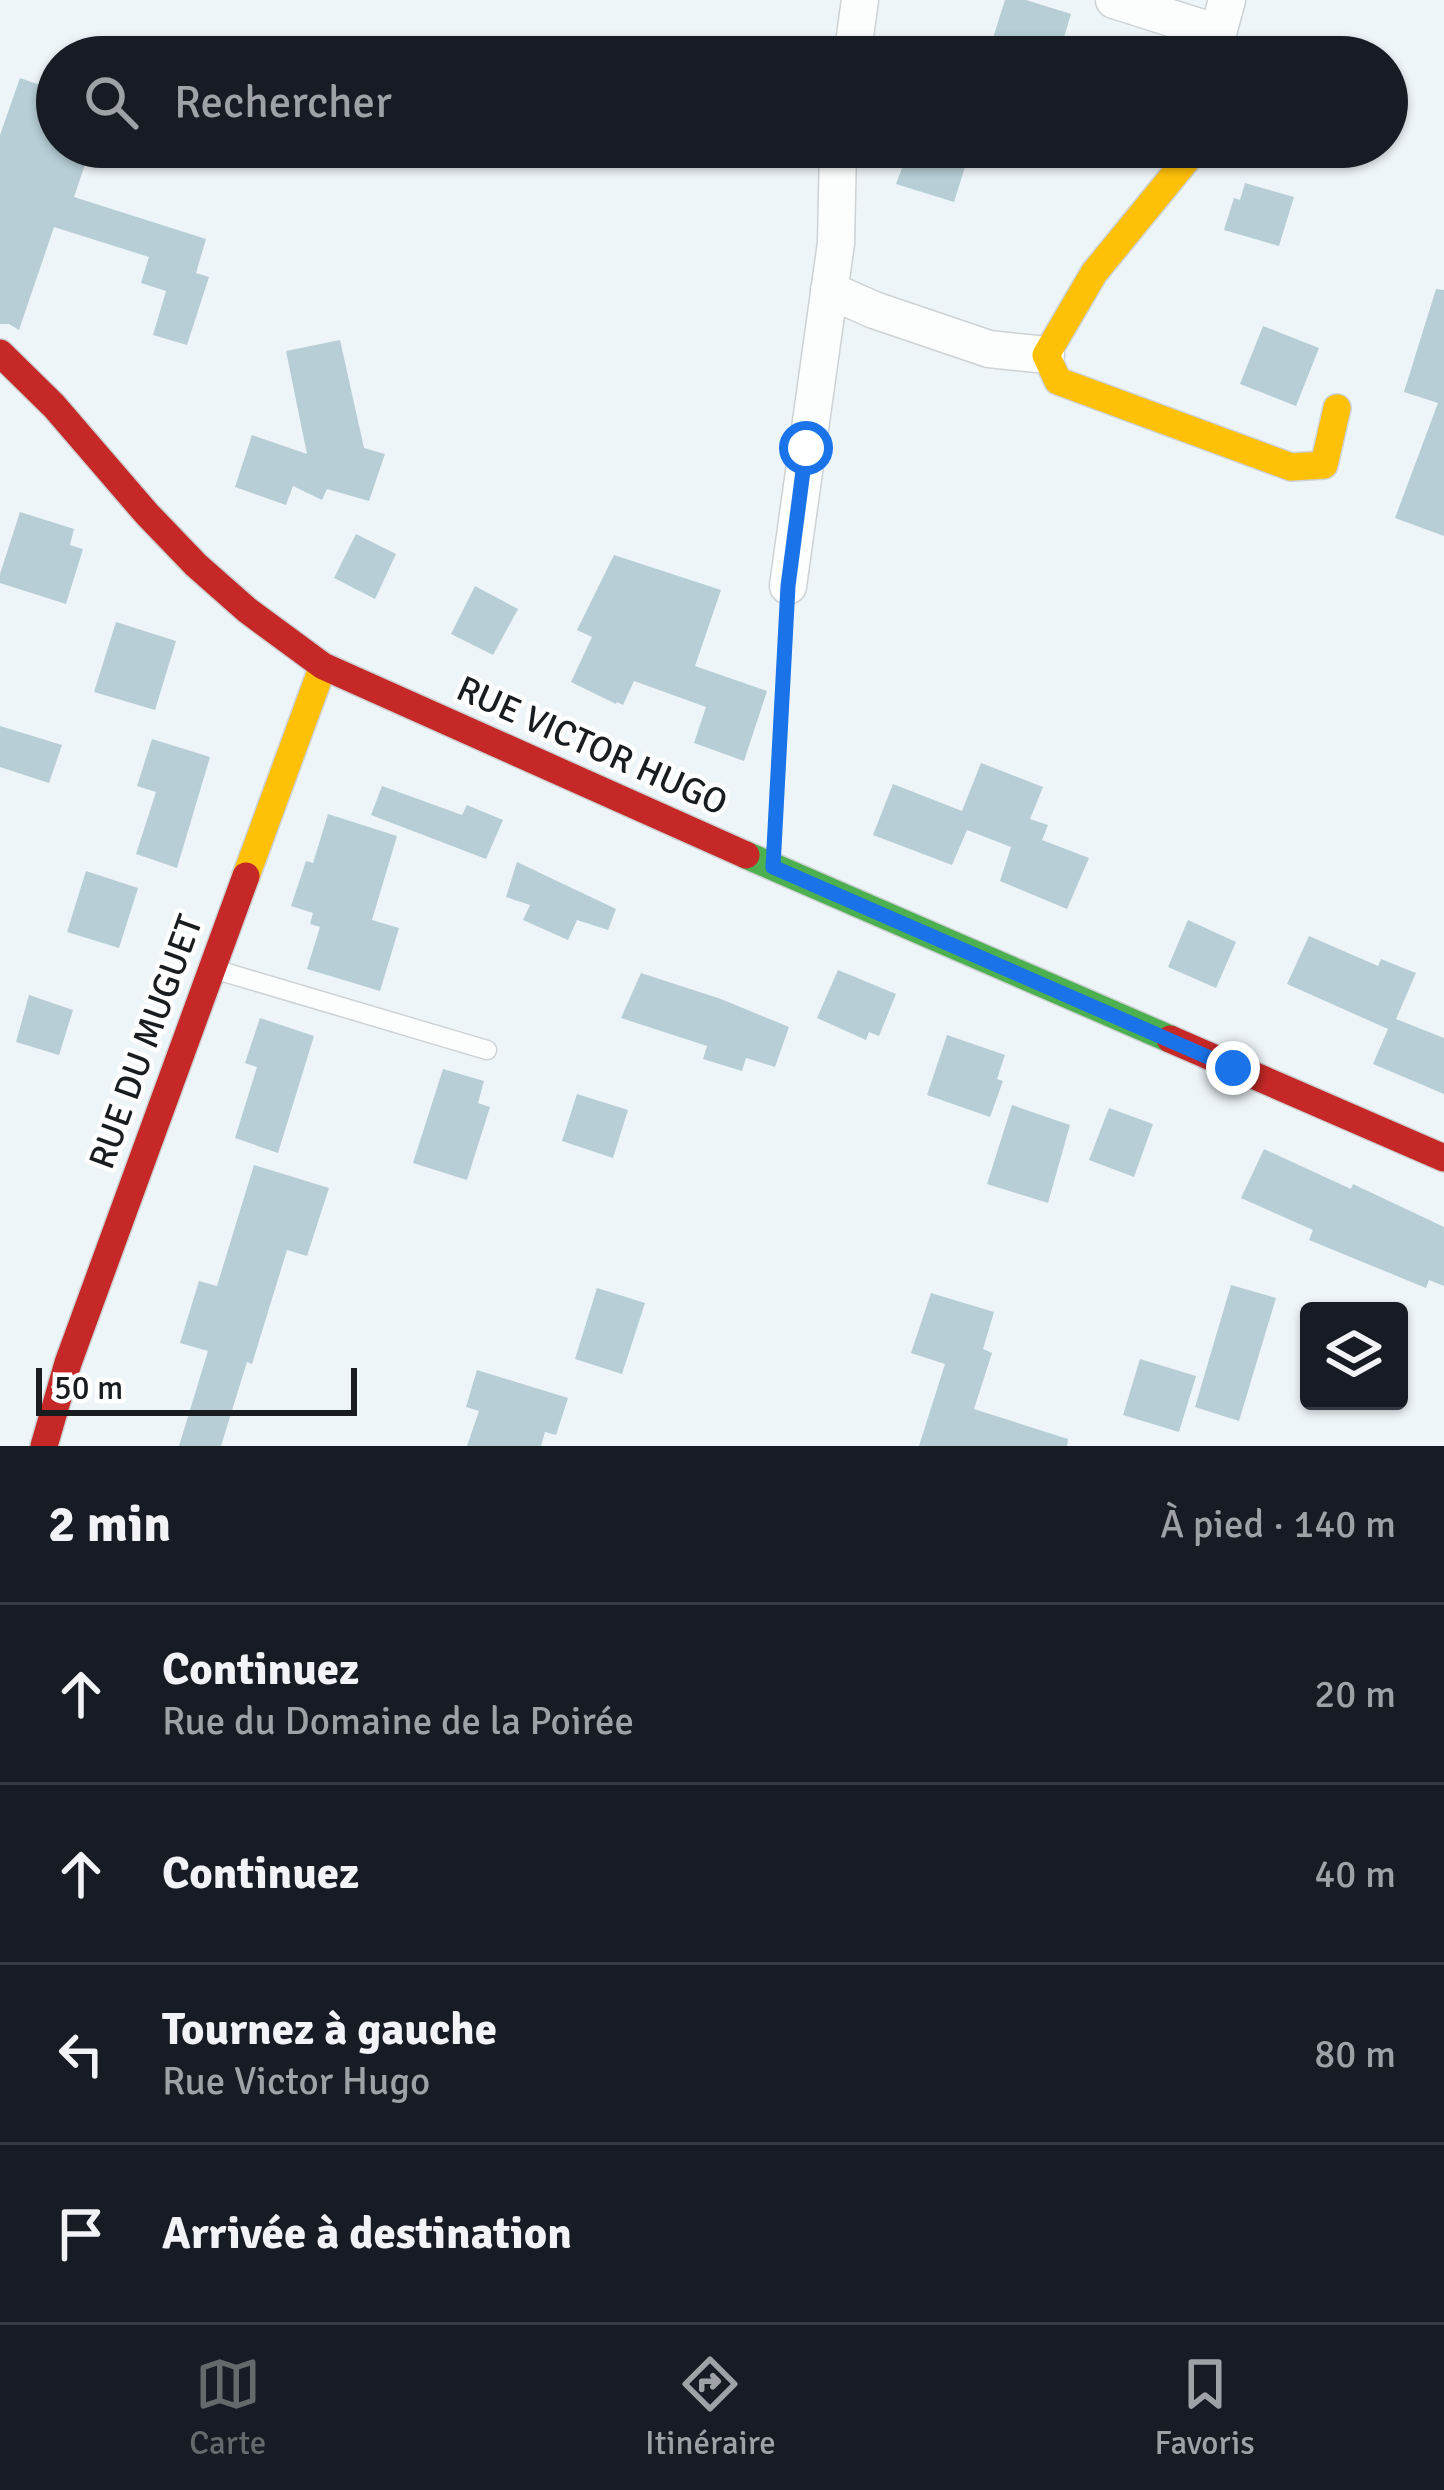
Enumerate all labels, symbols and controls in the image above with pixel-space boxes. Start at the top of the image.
search box [36,36,1408,168]
icon: search [78,69,144,135]
text: Rechercher [174,75,392,130]
route start [779,421,833,475]
street label: RUE VICTOR HUGO [450,666,734,826]
street label: RUE DU MUGUET [79,909,213,1175]
route end [1206,1041,1260,1095]
map controls [1300,1302,1408,1410]
button: layers [1300,1302,1408,1410]
scale bar [36,1362,357,1415]
text: 50 m [54,1368,123,1409]
text: 2 min [48,1493,171,1556]
text: À pied · 140 m [1160,1500,1396,1548]
text: Continuez [162,1642,359,1697]
icon: ahead [48,1661,114,1727]
text: 20 m [1314,1670,1396,1718]
text: Rue du Domaine de la Poirée [162,1697,634,1745]
icon: ahead [48,1841,114,1907]
text: Continuez [162,1846,359,1901]
text: 40 m [1314,1850,1396,1898]
text: Tournez à gauche [162,2002,497,2057]
icon: left [48,2021,114,2087]
text: 80 m [1314,2030,1396,2078]
text: Rue Victor Hugo [162,2057,430,2105]
icon: arrive [48,2201,114,2267]
text: Arrivée à destination [162,2206,572,2261]
tab: Carte [189,2351,266,2464]
tab: Itinéraire [645,2351,776,2464]
tab: Favoris [1154,2351,1255,2464]

